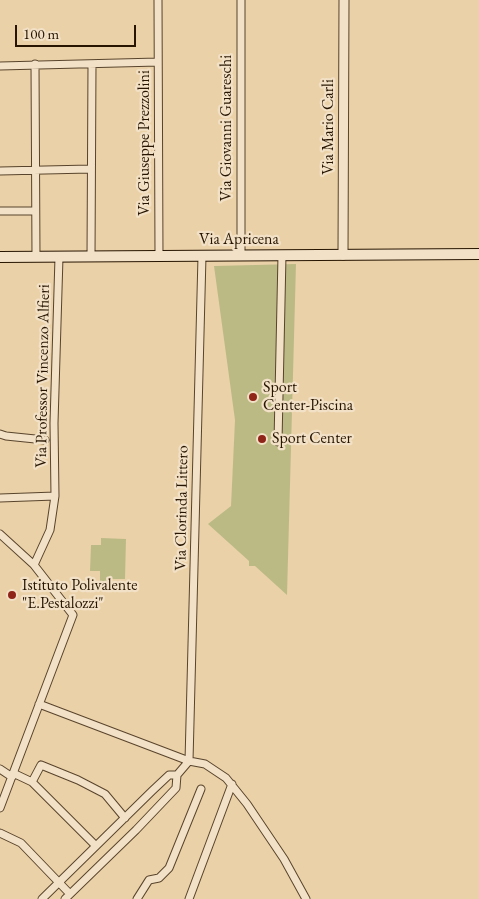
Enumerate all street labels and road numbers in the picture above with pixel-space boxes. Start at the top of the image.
street label: Via Giovanni Guareschi [217,55,237,201]
street label: Via Giuseppe Prezzolini [135,70,155,216]
street label: Via Mario Carli [319,79,339,175]
street label: Via Apricena [199,230,279,250]
street label: Via Professor Vincenzo Alfieri [32,284,54,468]
street label: Via Clorinda Littero [171,445,193,571]

